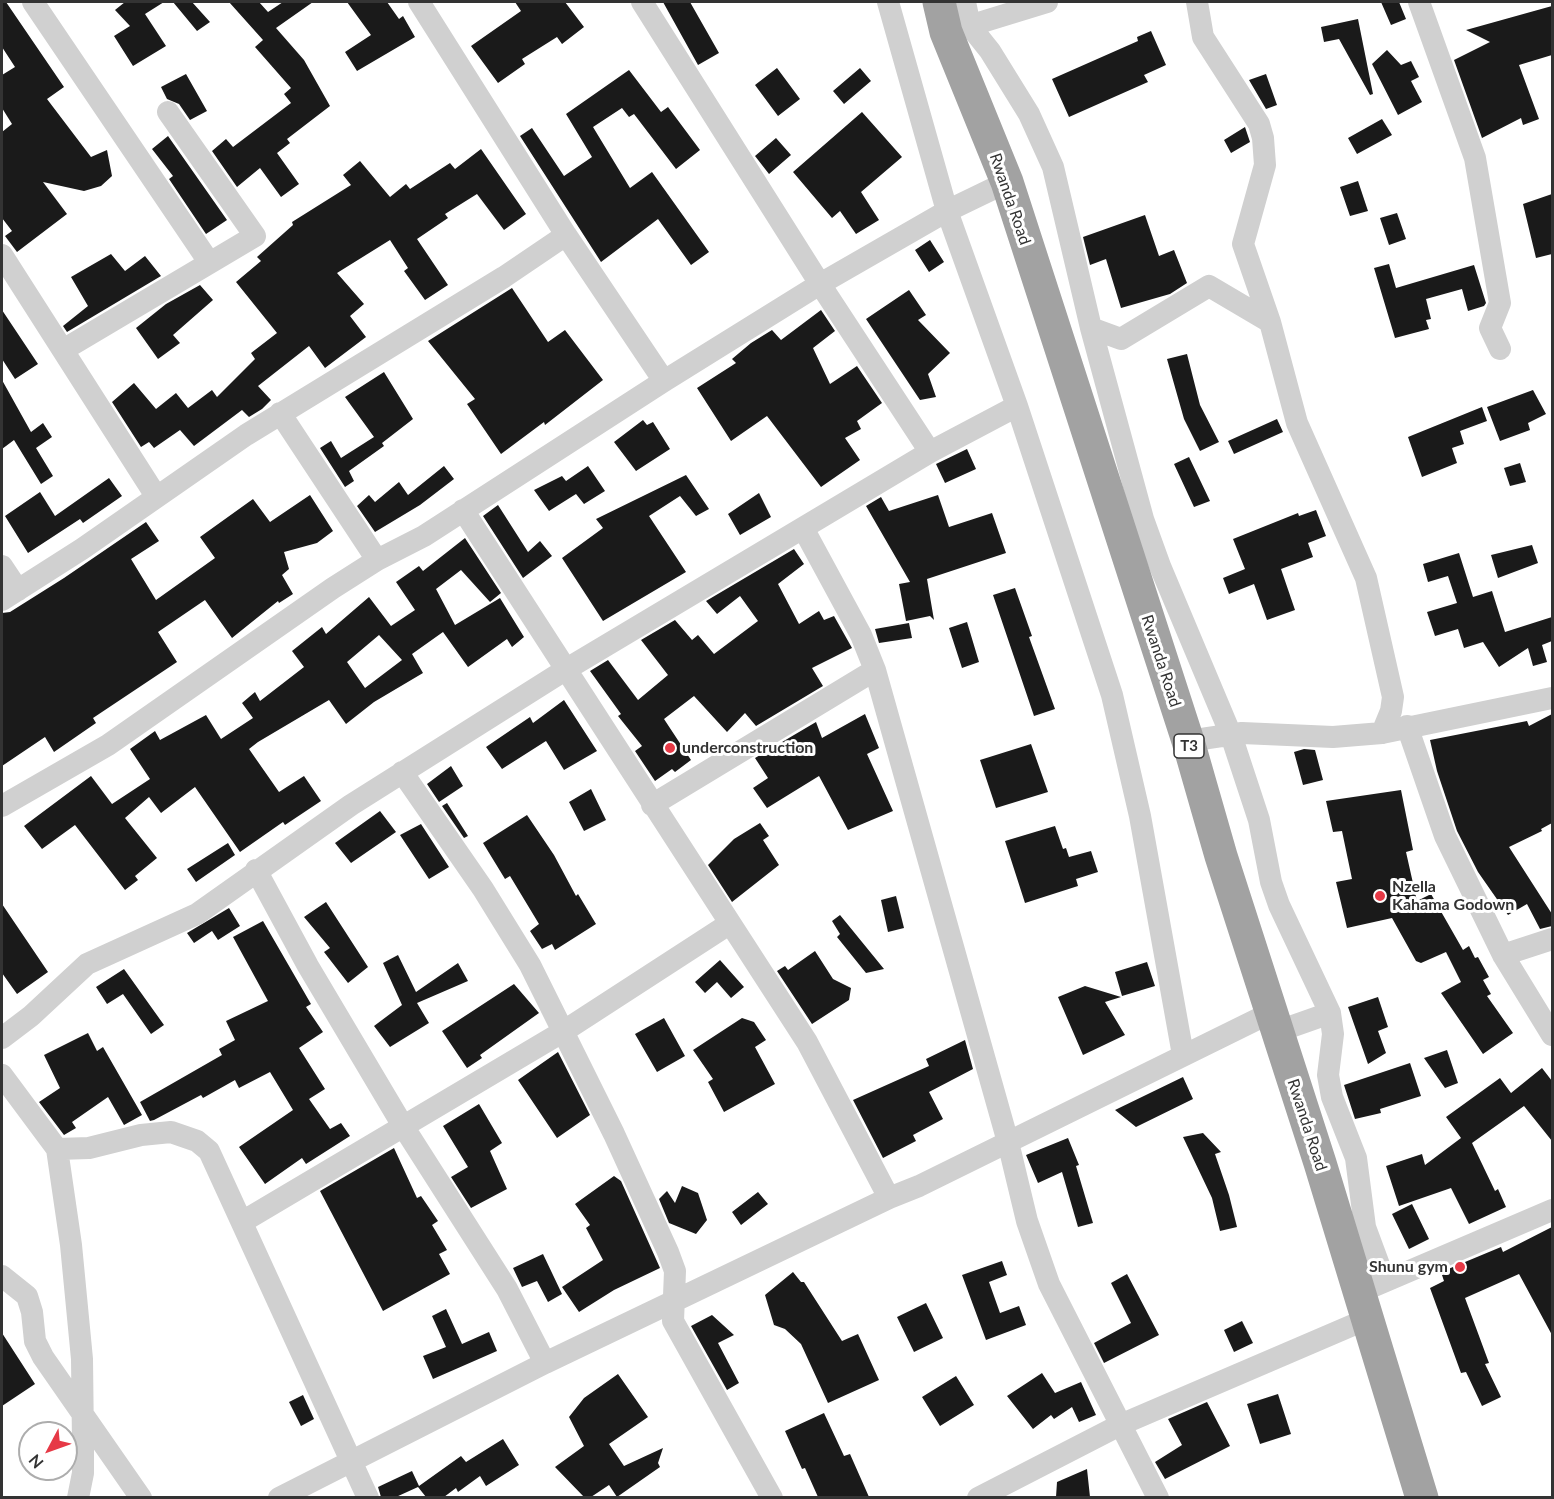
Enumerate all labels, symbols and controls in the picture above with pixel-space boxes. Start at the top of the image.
street label: Rwanda Road [985,151,1035,247]
street label: Rwanda Road [1137,613,1185,709]
road number: T3 [1174,734,1204,758]
place label: underconstruction [682,738,813,758]
marker: underconstruction [663,741,677,755]
place label: Nzella Kahama Godown [1392,877,1514,915]
marker: Nzella Kahama Godown [1373,889,1387,903]
street label: Rwanda Road [1283,1077,1331,1173]
place label: Shunu gym [1369,1257,1448,1277]
marker: Shunu gym [1453,1260,1467,1274]
north arrow [18,1421,78,1481]
text: N [24,1451,47,1473]

